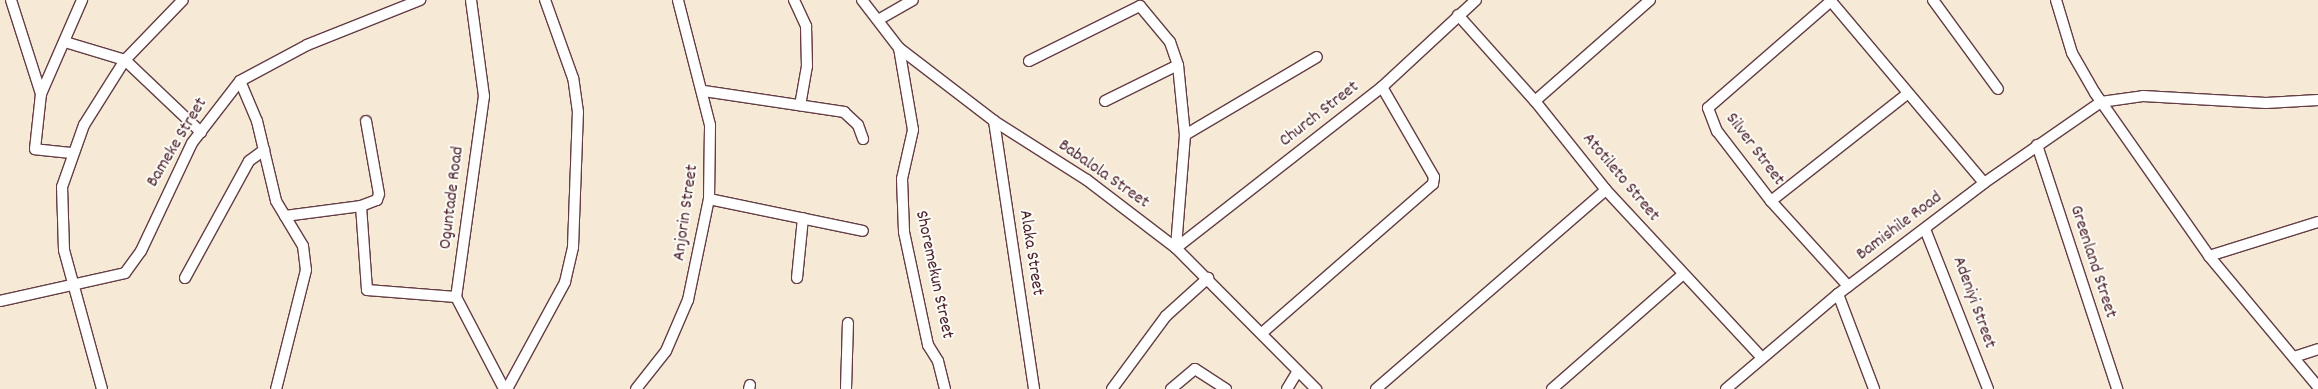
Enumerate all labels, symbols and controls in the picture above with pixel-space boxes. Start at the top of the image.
street label: Church Street [1276,77,1364,153]
street label: Bameke Street [143,94,213,192]
street label: Silver Street [1720,109,1788,191]
street label: Atotileto Street [1577,129,1663,227]
street label: Babalola Street [1053,136,1153,214]
street label: Oguntade Road [436,145,470,251]
street label: Anjorin Street [670,163,704,263]
street label: Bamishile Road [1853,188,1947,266]
street label: Greenland Street [2064,203,2120,321]
street label: Shoremekun Street [909,209,957,341]
street label: Alaka Street [1013,209,1047,297]
street label: Adeniyi Street [1946,254,2000,352]

